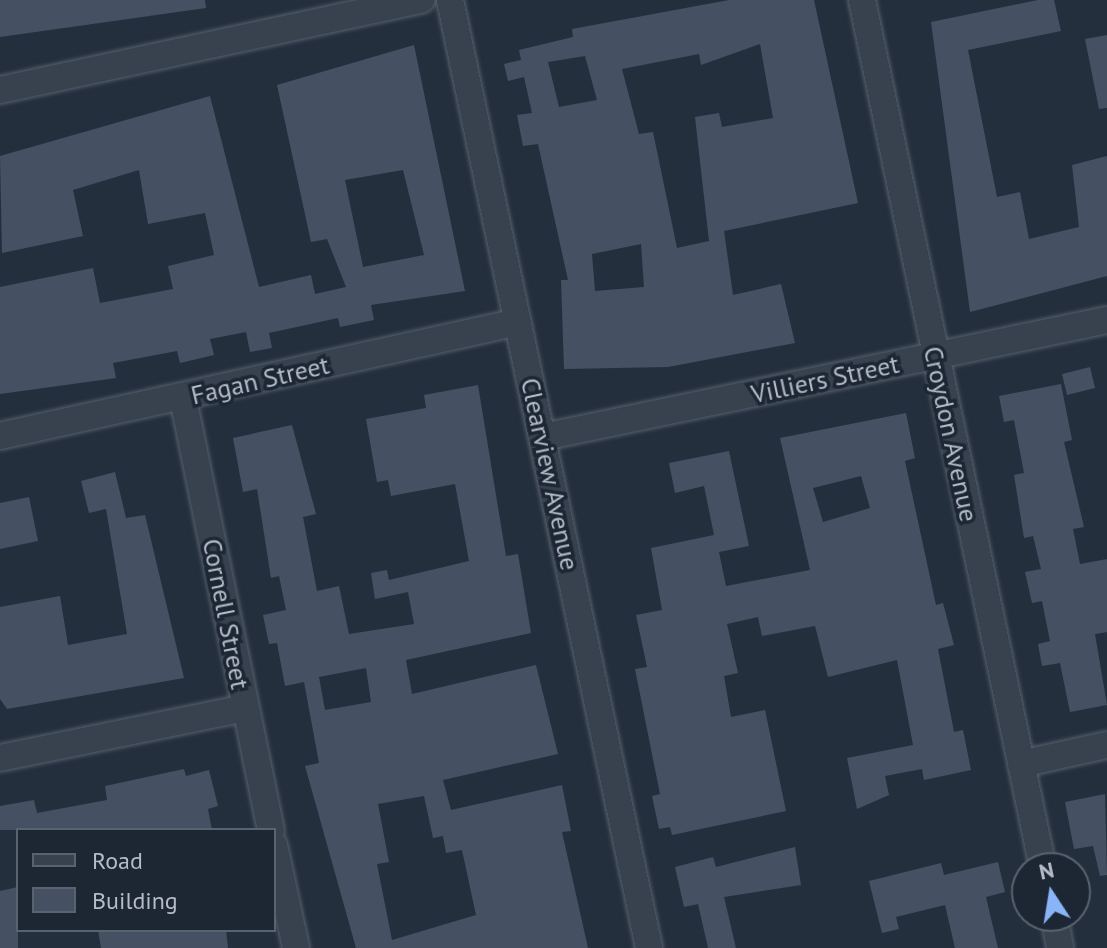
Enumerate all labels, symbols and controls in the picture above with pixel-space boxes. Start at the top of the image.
street label: Croydon Avenue [917,343,985,525]
street label: Villiers Street [748,348,902,410]
street label: Fagan Street [188,349,332,411]
street label: Clearview Avenue [514,374,586,574]
street label: Cornell Street [196,536,256,692]
legend [16,828,276,932]
text: Road [92,845,143,876]
north arrow [1011,852,1091,932]
text: N [1036,855,1056,886]
text: Building [92,885,178,916]

